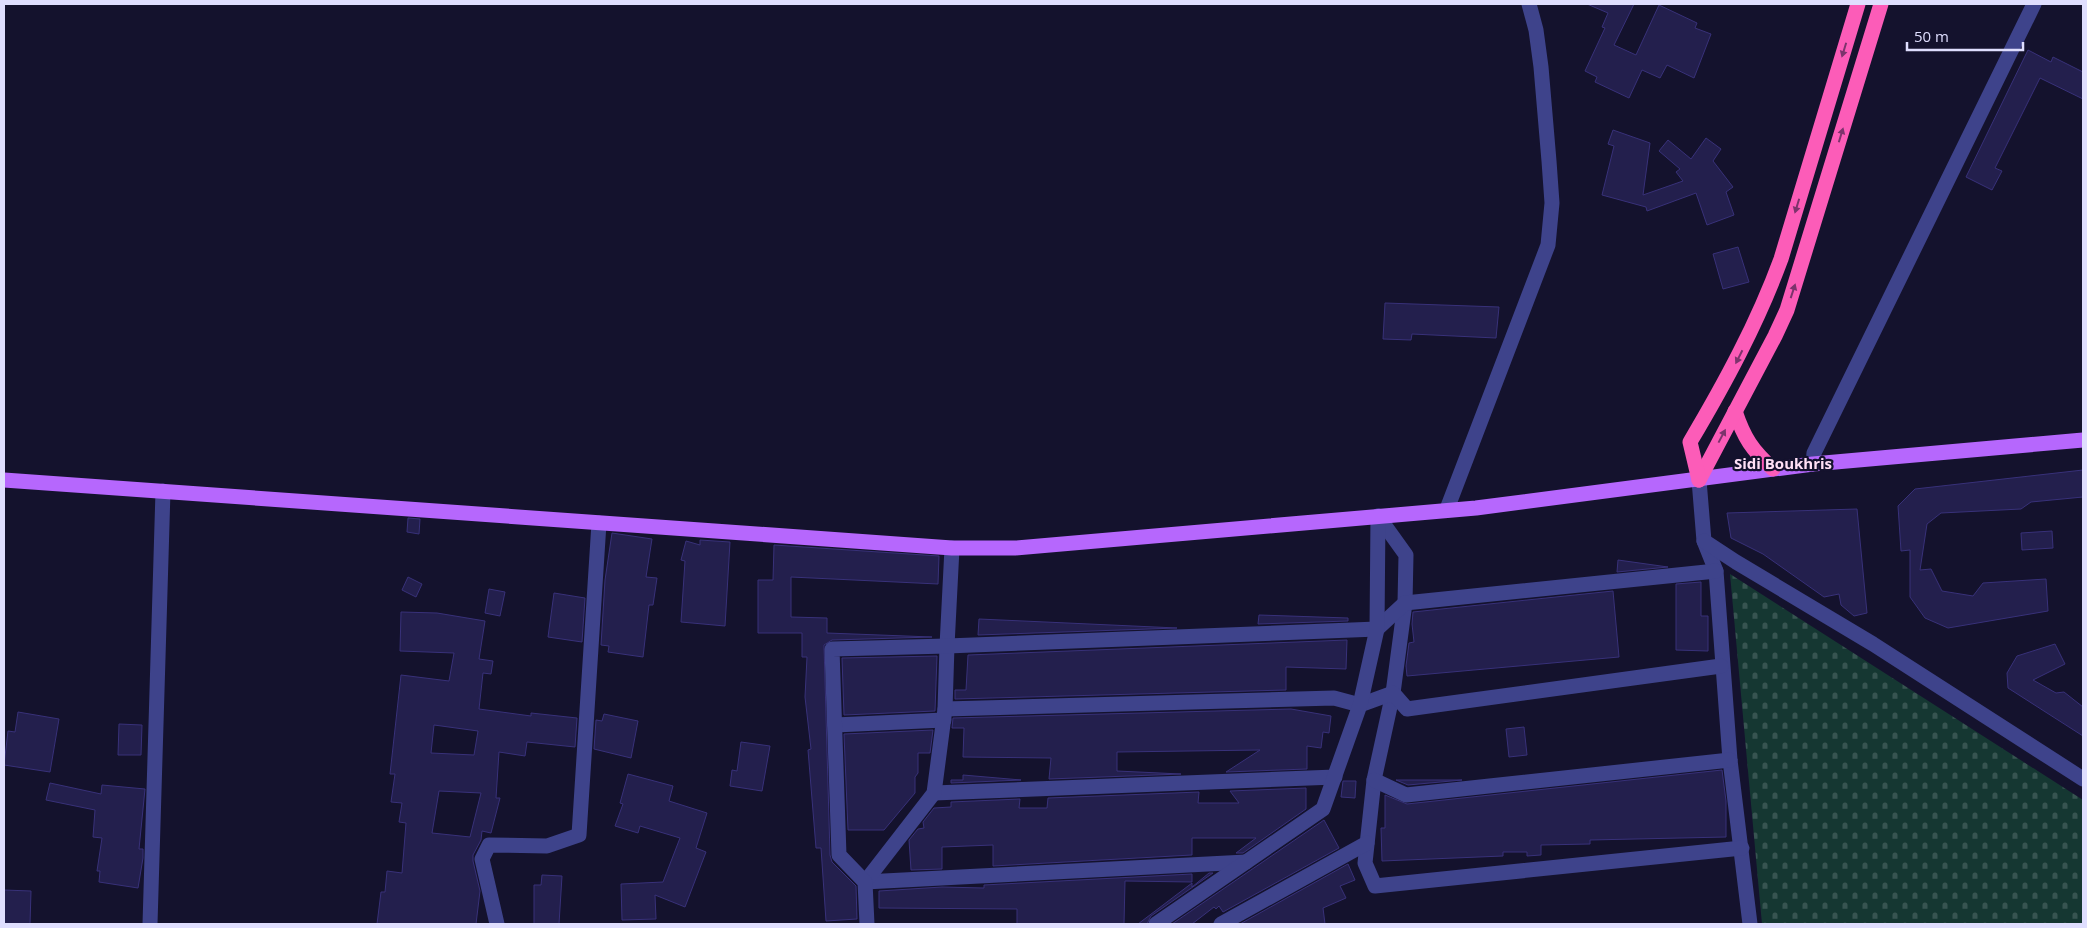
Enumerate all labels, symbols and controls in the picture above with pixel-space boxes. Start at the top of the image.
scale bar [1907,20,2023,52]
text: 50 m [1914,26,1949,46]
one-way arrow [1839,43,1847,58]
one-way arrow [1838,128,1846,143]
one-way arrow [1792,199,1800,214]
one-way arrow [1790,283,1797,298]
one-way arrow [1735,350,1743,365]
one-way arrow [1718,429,1726,444]
district label: Sidi Boukhris [1734,453,1832,473]

